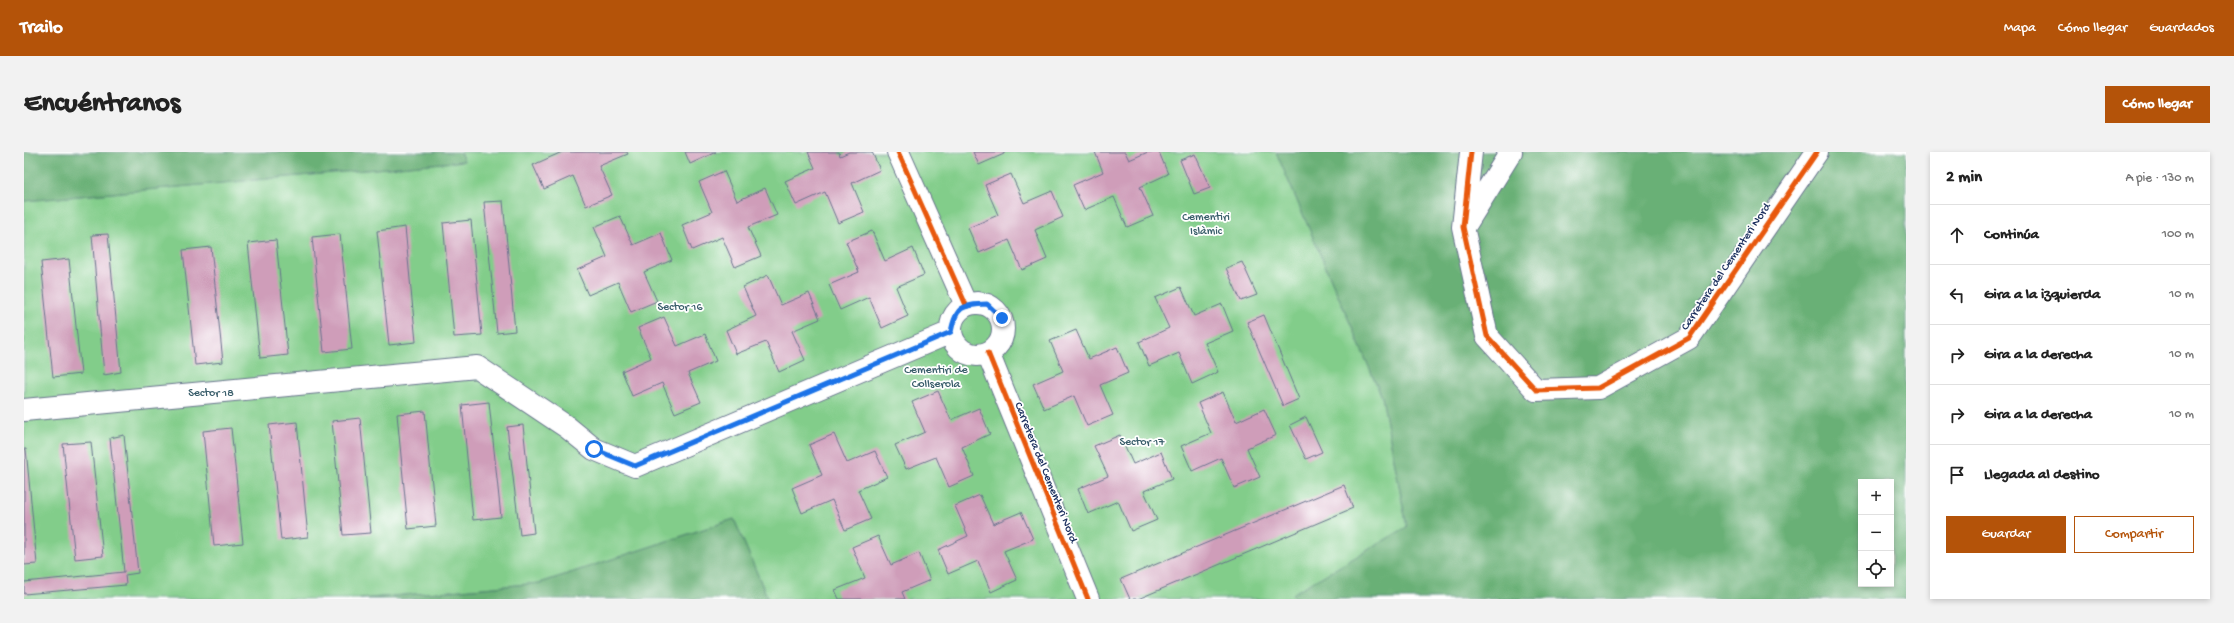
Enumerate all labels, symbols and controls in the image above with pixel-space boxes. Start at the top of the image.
text: Trailo [20,17,63,40]
text: Mapa [2004,20,2036,37]
text: Cómo llegar [2058,20,2127,37]
text: Guardados [2149,20,2214,37]
button: Cómo llegar [2105,86,2210,123]
text: Encuéntranos [24,88,180,121]
text: 2 min [1946,168,1982,188]
text: A pie · 130 m [2125,171,2194,186]
street label: Carretera del Cementeri Nord [1679,200,1775,333]
park label: Cementiri Islàmic [1182,211,1230,239]
icon: ahead [1946,224,1968,246]
text: Continúa [1984,226,2039,244]
text: 100 m [2162,227,2194,242]
icon: left [1946,284,1968,306]
text: Gira a la izquierda [1984,286,2100,304]
text: 10 m [2169,287,2194,302]
park label: Sector 16 [658,301,703,315]
route end [993,309,1011,327]
icon: right [1946,344,1968,366]
text: Gira a la derecha [1984,346,2092,364]
text: 10 m [2169,347,2194,362]
park label: Cementiri de Collserola [904,364,969,392]
park label: Sector 18 [188,387,234,401]
street label: Carretera del Cementeri Nord [1010,400,1080,546]
icon: right [1946,404,1968,426]
text: Gira a la derecha [1984,406,2092,424]
text: 10 m [2169,407,2194,422]
park label: Sector 17 [1119,436,1165,450]
route start [585,440,603,458]
icon: arrive [1946,464,1968,486]
text: Llegada al destino [1984,466,2100,484]
map controls [1858,479,1894,587]
button: + [1858,479,1894,515]
button: − [1858,515,1894,551]
button: Guardar [1946,516,2066,553]
button: Compartir [2074,516,2194,553]
button: locate [1858,551,1894,587]

